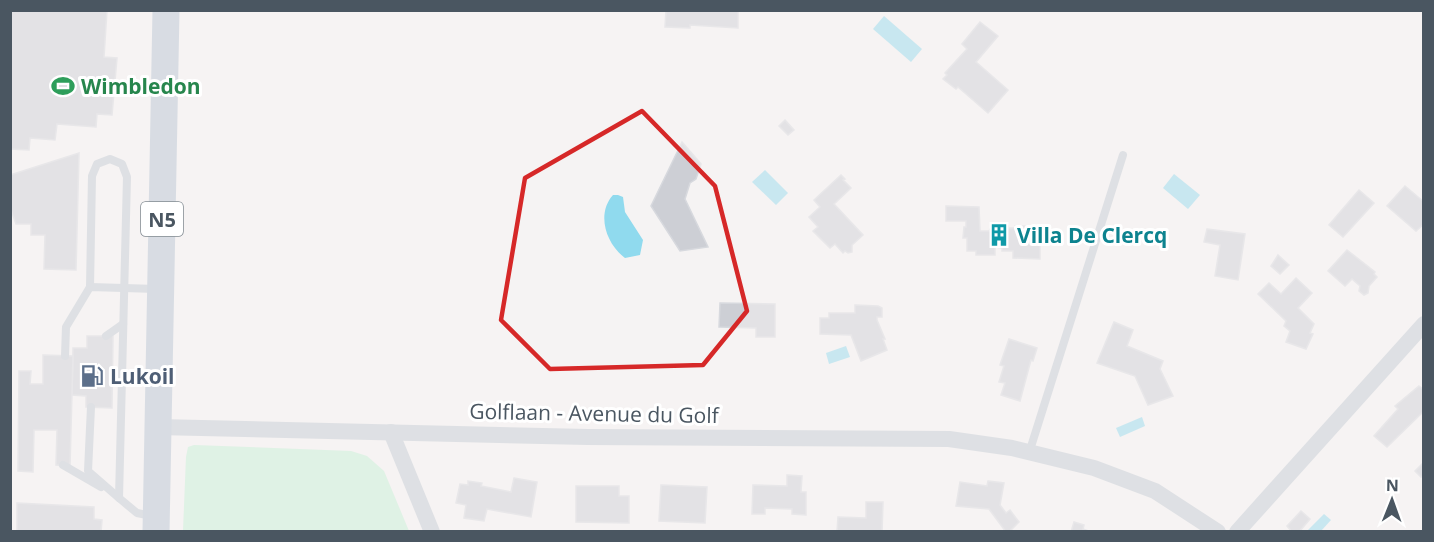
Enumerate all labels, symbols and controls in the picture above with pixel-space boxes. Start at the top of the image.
place label: Wimbledon [81,72,201,100]
sports icon: Wimbledon [50,73,76,99]
road number: N5 [141,202,183,236]
place label: Villa De Clercq [1017,221,1167,249]
building icon: Villa De Clercq [986,222,1012,248]
place label: Lukoil [110,362,175,390]
fuel station icon: Lukoil [79,363,105,389]
street label: Golflaan - Avenue du Golf [469,397,721,429]
north arrow [1362,470,1422,530]
text: N [1386,474,1399,496]

